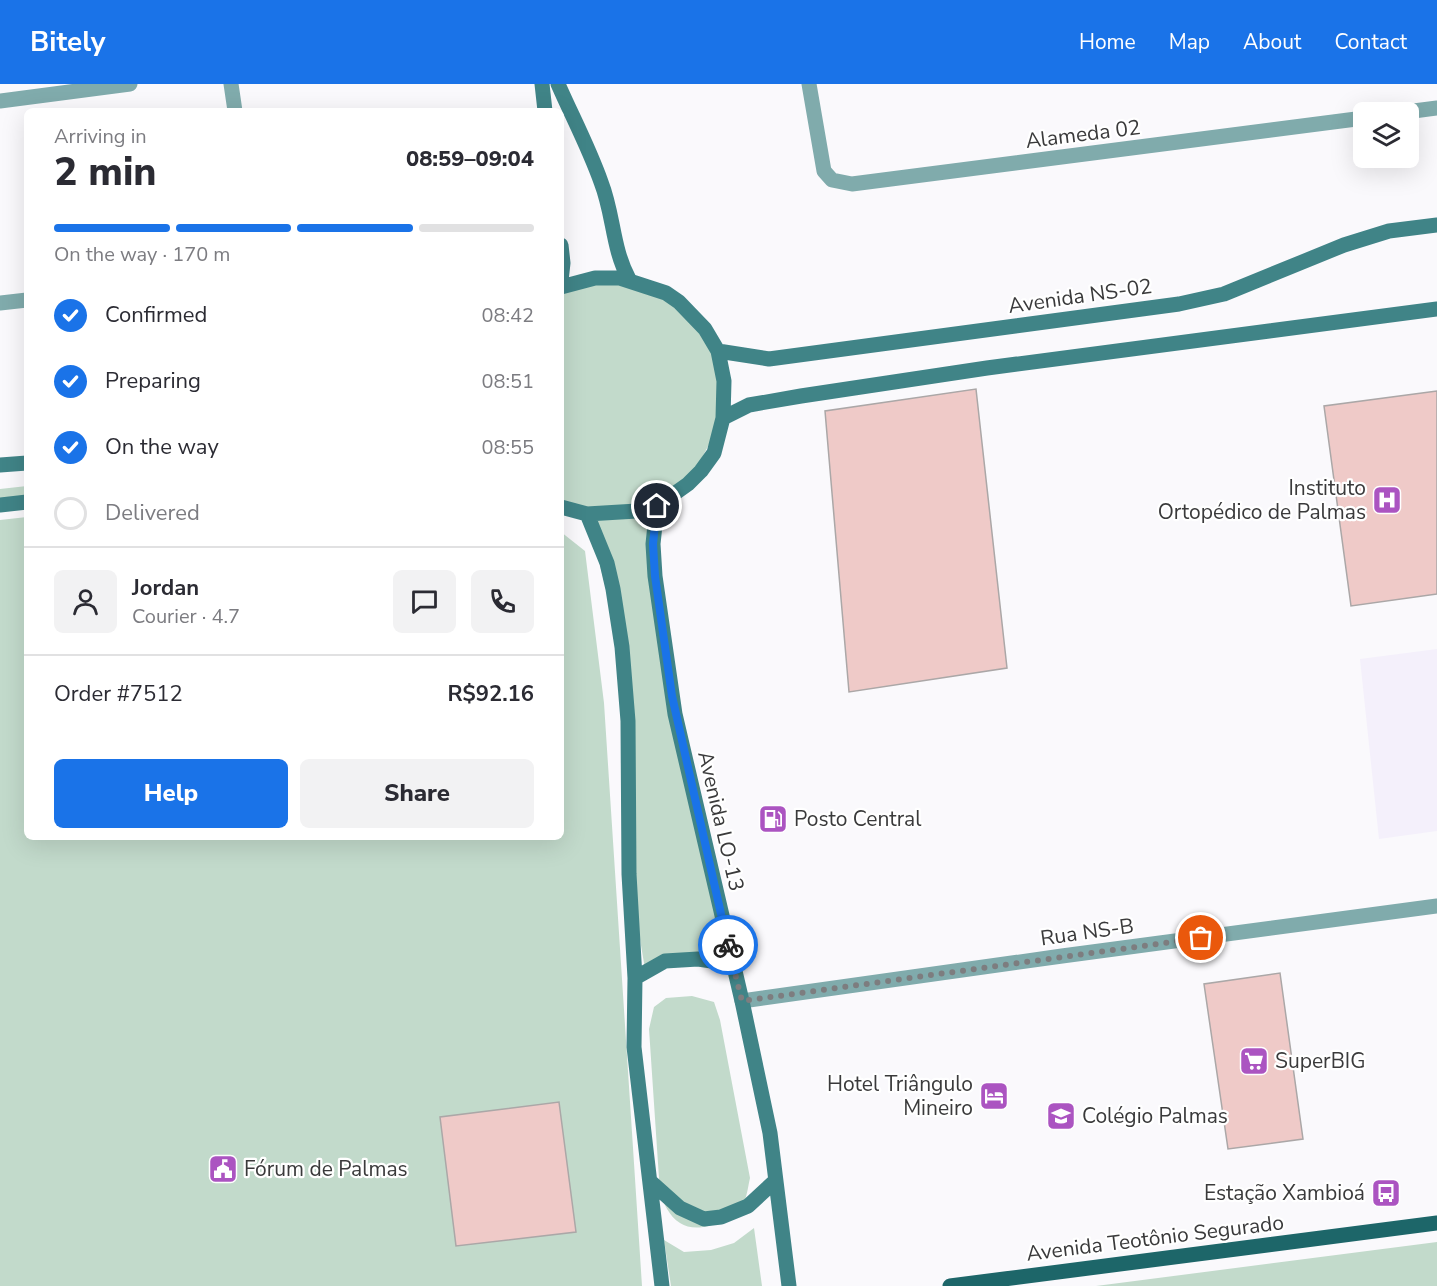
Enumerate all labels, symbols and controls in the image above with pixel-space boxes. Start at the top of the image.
text: Bitely [30,23,106,61]
text: Home [1079,28,1136,56]
text: Map [1169,28,1210,56]
text: About [1243,28,1301,56]
text: Contact [1334,28,1407,56]
map controls [1353,102,1419,168]
button: layers [1353,102,1419,168]
street label: Alameda 02 [1024,113,1142,155]
text: Arriving in [54,123,147,150]
text: 08:59–09:04 [406,144,534,174]
text: 2 min [54,146,157,199]
text: On the way · 170 m [54,241,230,268]
street label: Avenida NS-02 [1006,272,1154,320]
icon: check [54,299,87,332]
text: Confirmed [105,300,207,330]
text: 08:42 [481,302,534,329]
icon: check [54,365,87,398]
text: Preparing [105,366,201,396]
text: 08:51 [481,368,534,395]
icon: check [54,431,87,464]
text: On the way [105,432,219,462]
text: 08:55 [481,434,534,461]
place label: Instituto Ortopédico de Palmas [1158,474,1366,526]
pin [631,480,682,531]
hospital icon: Instituto Ortopédico de Palmas [1371,484,1403,516]
icon: home [640,489,673,522]
text: Delivered [105,498,200,528]
button: person [54,570,117,633]
button: chat [393,570,456,633]
button: phone [471,570,534,633]
text: Jordan [132,573,199,603]
text: Courier · 4.7 [132,603,240,630]
text: Order #7512 [54,679,183,709]
text: R$92.16 [447,679,534,709]
street label: Avenida LO-13 [691,748,751,894]
button: Help [54,759,288,828]
button: Share [300,759,534,828]
fuel station icon: Posto Central [757,803,789,835]
place label: Posto Central [794,805,922,833]
street label: Rua NS-B [1039,912,1135,952]
pin [1175,912,1226,963]
courier [698,915,758,975]
icon: bag [1184,921,1217,954]
icon: bike [712,929,745,962]
supermarket icon: SuperBIG [1238,1045,1270,1077]
place label: SuperBIG [1275,1047,1365,1075]
place label: Hotel Triângulo Mineiro [827,1070,973,1122]
hotel icon: Hotel Triângulo Mineiro [978,1080,1010,1112]
school or university icon: Colégio Palmas [1045,1100,1077,1132]
place label: Colégio Palmas [1082,1102,1228,1130]
public building icon: Fórum de Palmas [207,1153,239,1185]
place label: Fórum de Palmas [244,1155,408,1183]
bus stop icon: Estação Xambioá [1370,1177,1402,1209]
place label: Estação Xambioá [1204,1179,1365,1207]
street label: Avenida Teotônio Segurado [1025,1208,1285,1268]

